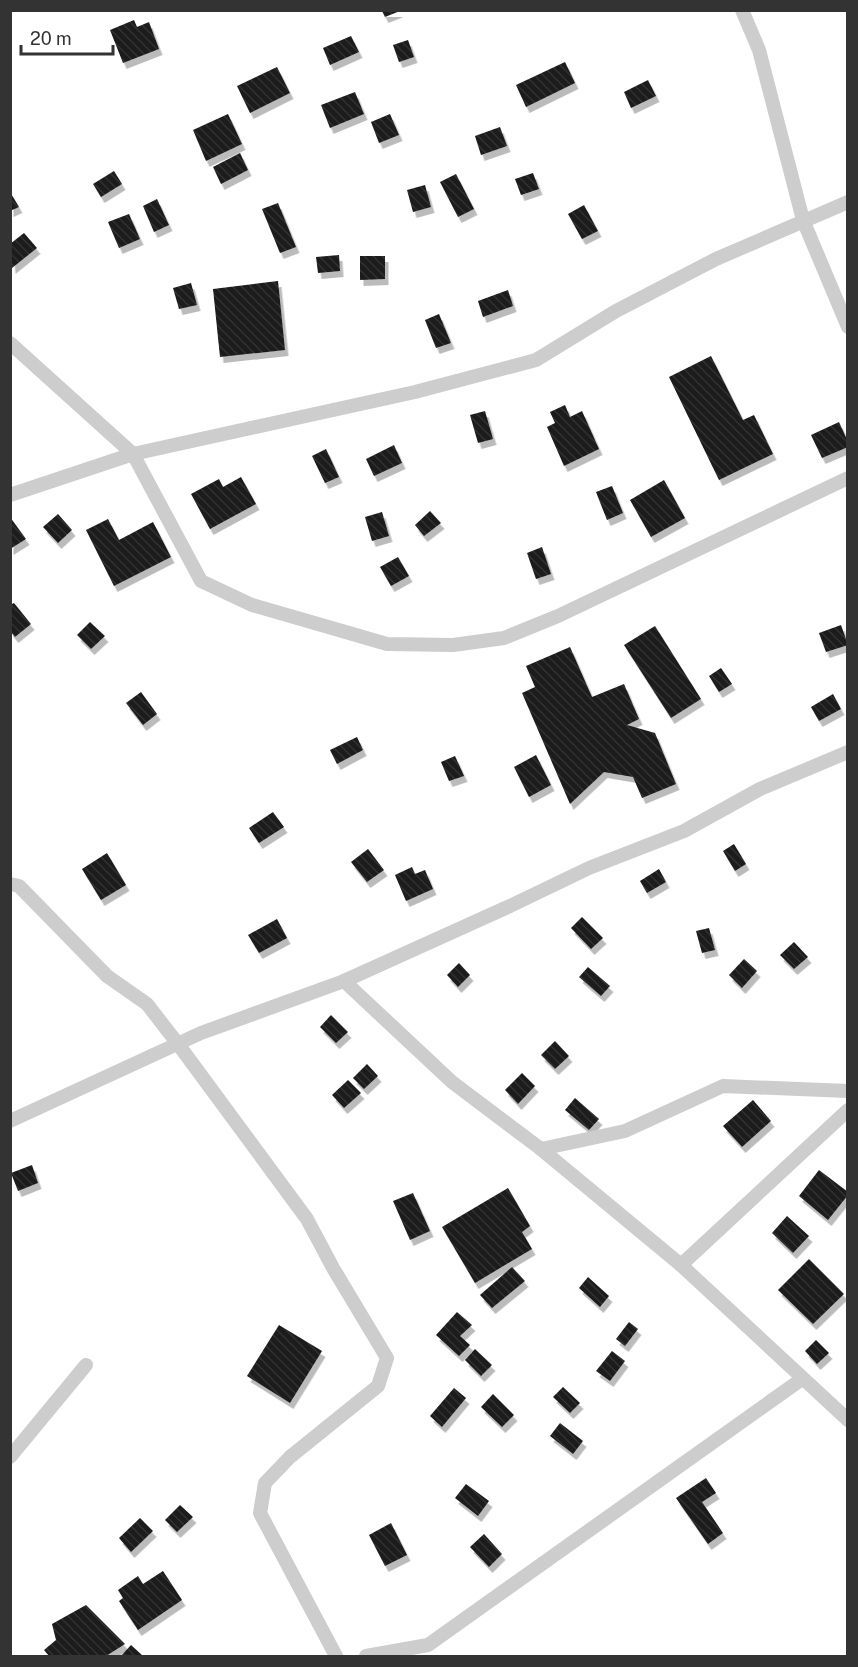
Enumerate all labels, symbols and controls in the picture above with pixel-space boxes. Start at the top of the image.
scale bar [21,18,112,56]
text: 20 m [30,28,72,49]

